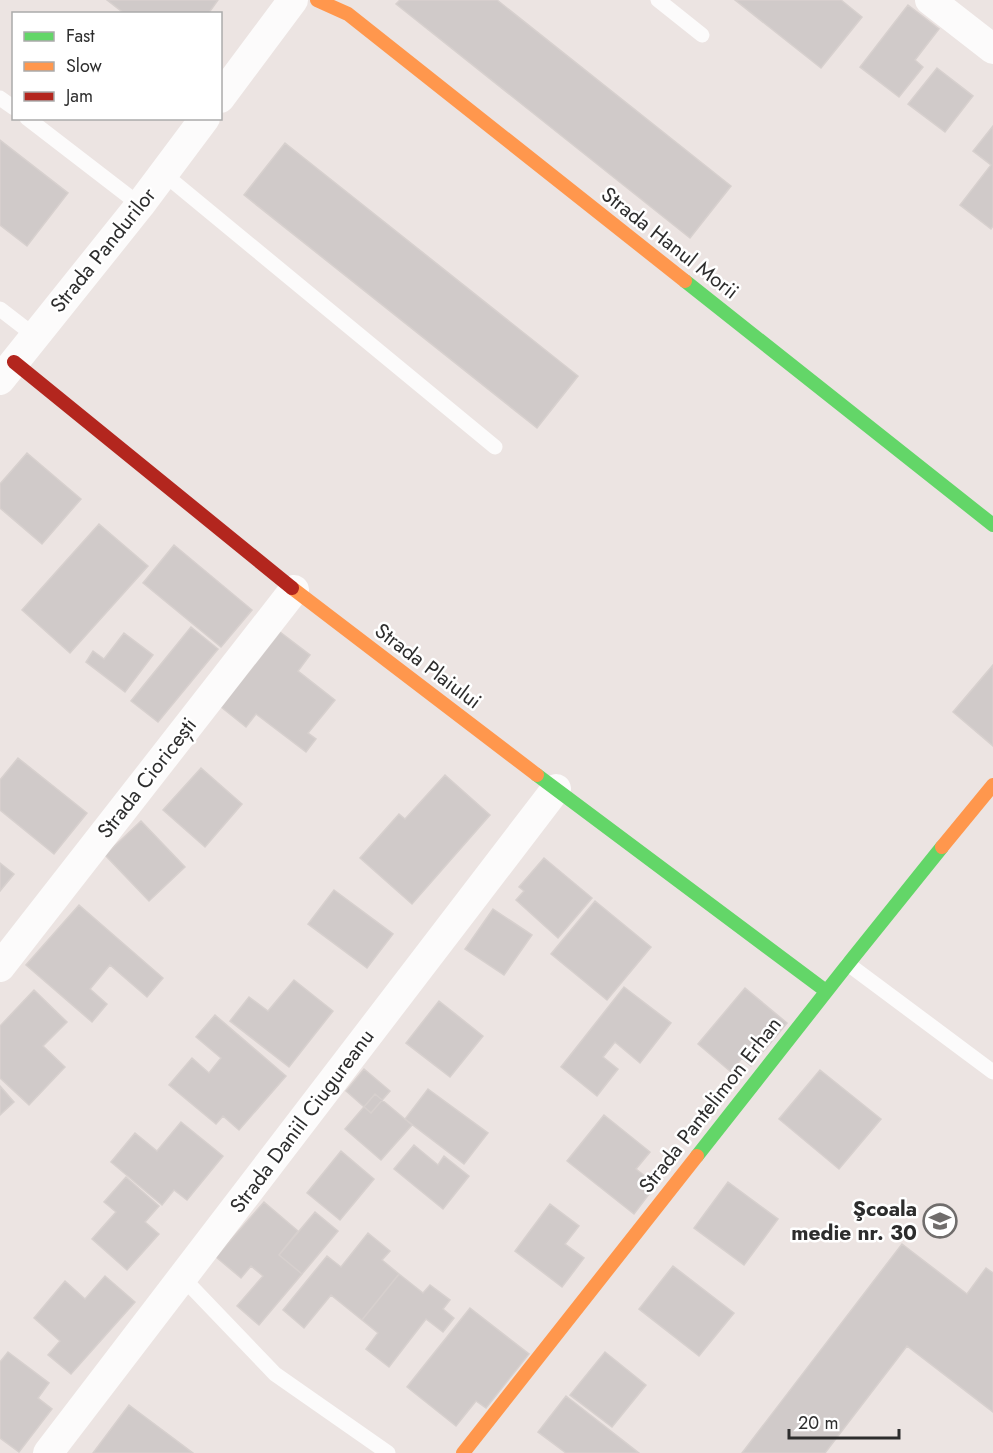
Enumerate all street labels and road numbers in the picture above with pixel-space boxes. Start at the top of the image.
street label: Strada Pandurilor [43,180,163,319]
street label: Strada Hanul Morii [595,180,745,306]
street label: Strada Plaiului [368,616,488,716]
street label: Strada Cioricești [90,711,204,845]
street label: Strada Pantelimon Erhan [632,1010,788,1200]
street label: Strada Daniil Ciugureanu [223,1023,381,1219]

